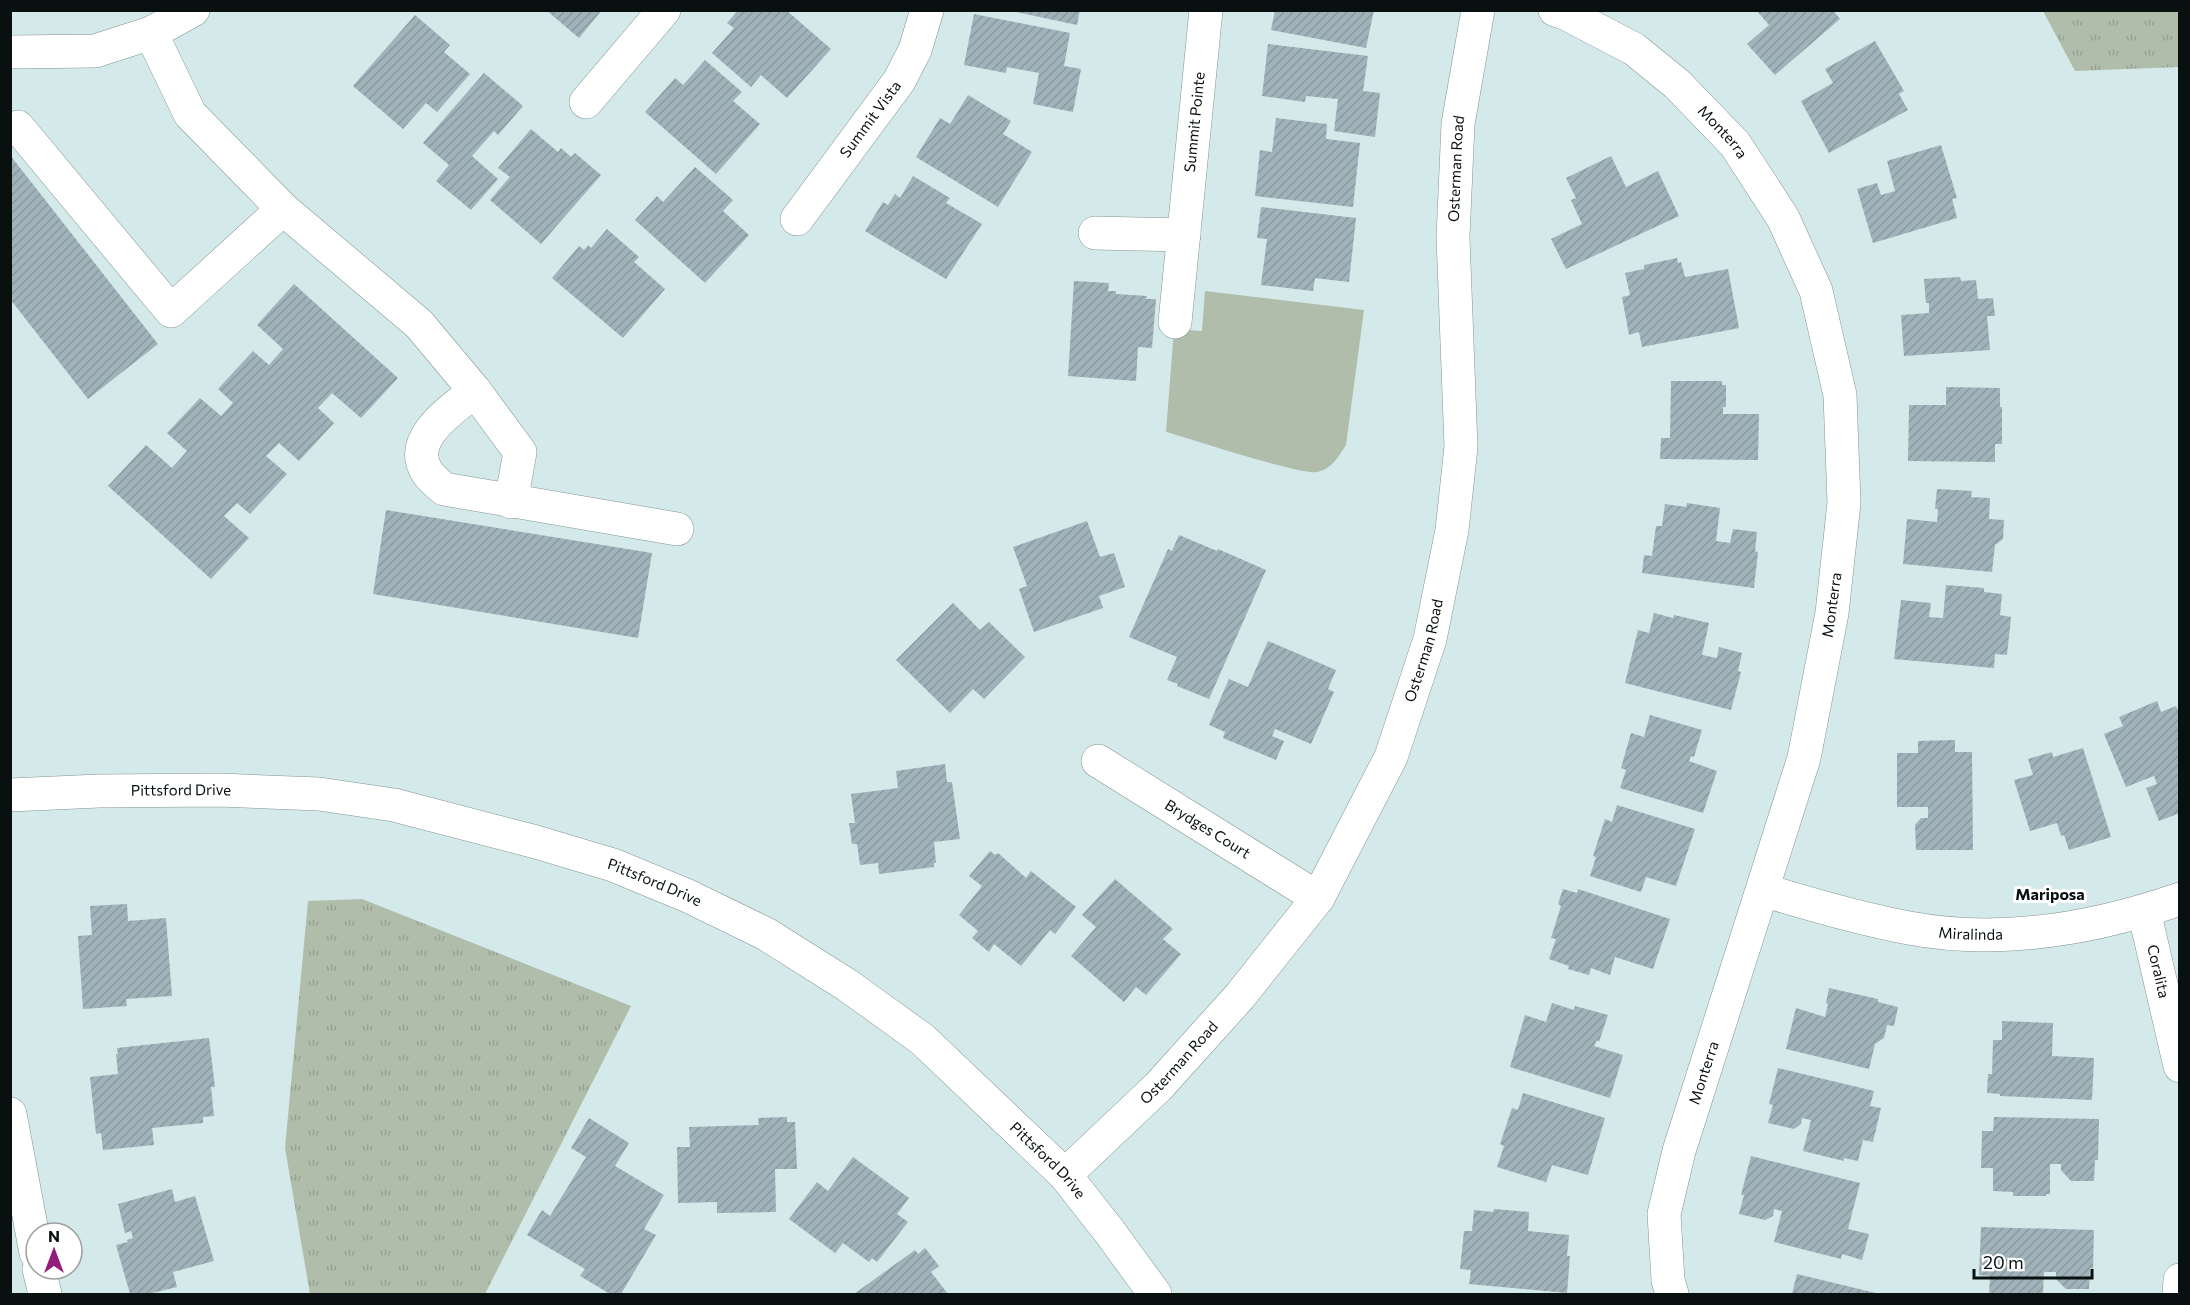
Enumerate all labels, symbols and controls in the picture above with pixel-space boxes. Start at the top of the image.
street label: Summit Pointe [1180,71,1208,173]
street label: Summit Vista [836,77,904,161]
street label: Monterra [1695,101,1752,161]
street label: Osterman Road [1444,114,1467,222]
street label: Monterra [1818,571,1844,639]
street label: Osterman Road [1400,597,1446,704]
street label: Pittsford Drive [131,780,232,799]
street label: Brydges Court [1162,795,1254,862]
street label: Pittsford Drive [606,854,705,909]
district label: Mariposa [2015,884,2085,903]
street label: Miralinda [1938,922,2003,943]
street label: Coralita [2144,943,2174,1000]
street label: Osterman Road [1136,1017,1221,1107]
street label: Monterra [1684,1039,1722,1107]
street label: Pittsford Drive [1007,1118,1090,1202]
north arrow [24,1221,84,1281]
text: N [48,1226,60,1245]
scale bar [1974,1242,2092,1280]
text: 20 m [1983,1251,2024,1273]

